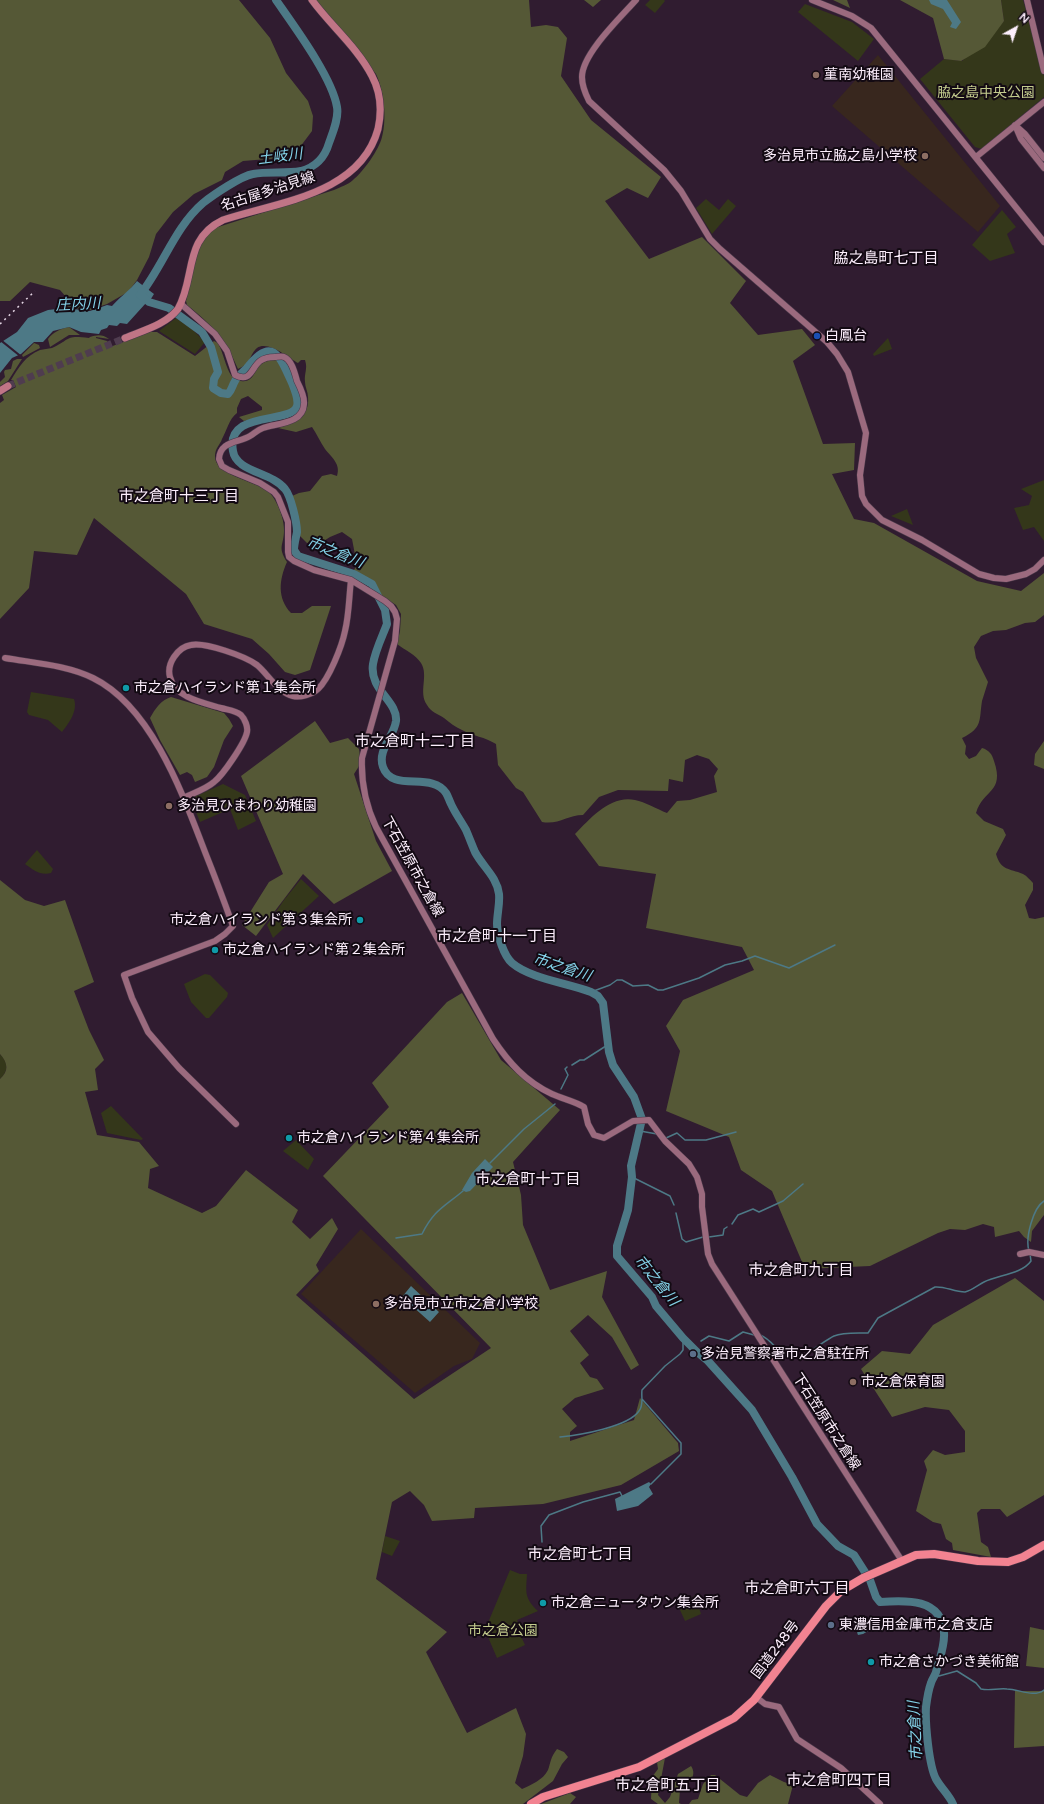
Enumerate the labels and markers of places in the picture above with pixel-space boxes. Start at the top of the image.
place label: 菫南幼稚園 [824,67,894,83]
marker: 菫南幼稚園 [811,70,821,80]
place label: 多治見市立脇之島小学校 [763,148,917,164]
marker: 多治見市立脇之島小学校 [920,151,930,161]
place label: 白鳳台 [825,328,867,344]
marker: 白鳳台 [812,331,822,341]
place label: 市之倉ハイランド第１集会所 [134,680,316,696]
marker: 市之倉ハイランド第１集会所 [121,683,131,693]
place label: 多治見ひまわり幼稚園 [177,798,317,814]
marker: 多治見ひまわり幼稚園 [164,801,174,811]
place label: 市之倉ハイランド第３集会所 [170,912,352,928]
marker: 市之倉ハイランド第３集会所 [355,915,365,925]
place label: 市之倉ハイランド第２集会所 [223,942,405,958]
marker: 市之倉ハイランド第２集会所 [210,945,220,955]
place label: 市之倉ハイランド第４集会所 [297,1130,479,1146]
marker: 市之倉ハイランド第４集会所 [284,1133,294,1143]
place label: 多治見市立市之倉小学校 [384,1296,538,1312]
marker: 多治見市立市之倉小学校 [371,1299,381,1309]
place label: 多治見警察署市之倉駐在所 [701,1346,869,1362]
marker: 多治見警察署市之倉駐在所 [688,1349,698,1359]
place label: 市之倉保育園 [861,1374,945,1390]
marker: 市之倉保育園 [848,1377,858,1387]
place label: 市之倉ニュータウン集会所 [551,1595,719,1611]
marker: 市之倉ニュータウン集会所 [538,1598,548,1608]
place label: 東濃信用金庫市之倉支店 [839,1617,993,1633]
marker: 東濃信用金庫市之倉支店 [826,1620,836,1630]
place label: 市之倉さかづき美術館 [879,1654,1019,1670]
marker: 市之倉さかづき美術館 [866,1657,876,1667]

